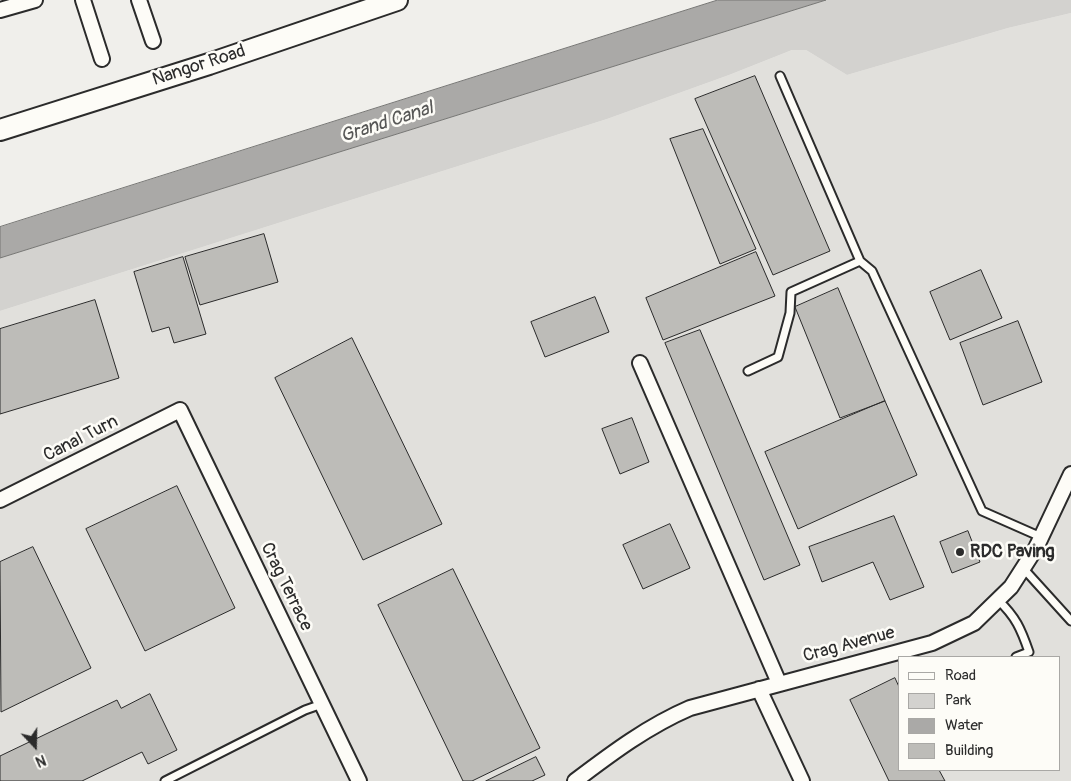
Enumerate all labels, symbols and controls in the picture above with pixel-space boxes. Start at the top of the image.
street label: Nangor Road [150,41,248,91]
water label: Grand Canal [338,97,436,149]
street label: Canal Turn [40,411,122,467]
street label: Crag Terrace [255,539,317,635]
place label: RDC Paving [970,541,1055,563]
marker: RDC Paving [954,546,966,558]
street label: Crag Avenue [801,622,897,668]
legend [898,656,1061,771]
text: Road [945,666,976,685]
text: Park [945,691,971,710]
text: Water [945,716,983,735]
north arrow [10,721,60,771]
text: Building [945,741,993,760]
text: N [33,751,48,770]

